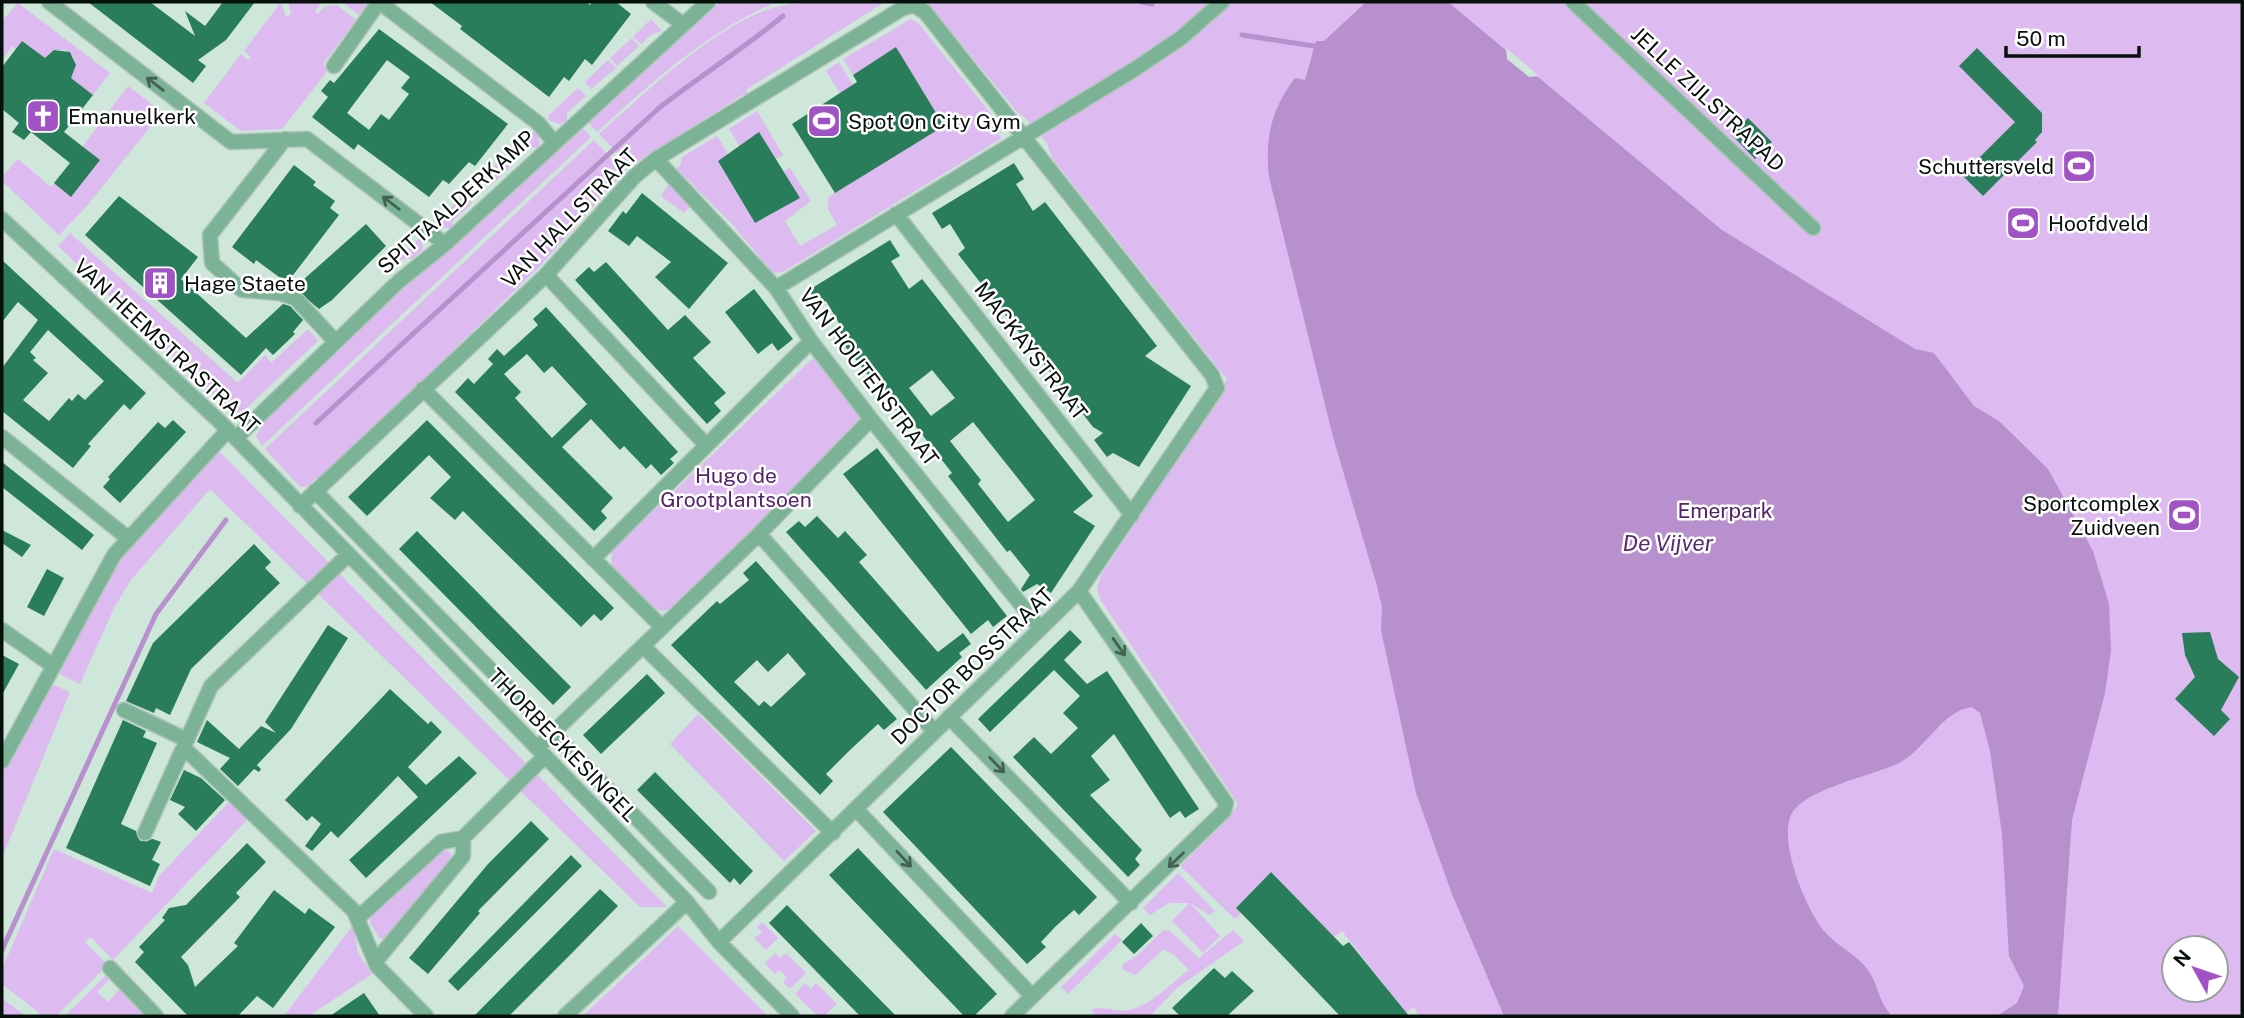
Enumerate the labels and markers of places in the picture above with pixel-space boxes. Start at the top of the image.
church icon: Emanuelkerk [24,97,62,135]
sports icon: Spot On City Gym [805,102,843,140]
place label: Emanuelkerk [68,104,196,129]
place label: Spot On City Gym [848,109,1021,134]
sports icon: Schuttersveld [2060,147,2098,185]
place label: Schuttersveld [1918,154,2054,179]
sports icon: Hoofdveld [2004,204,2042,242]
place label: Hoofdveld [2048,211,2149,236]
building icon: Hage Staete [141,264,179,302]
place label: Hage Staete [184,271,306,296]
place label: Sportcomplex Zuidveen [2023,491,2160,540]
sports icon: Sportcomplex Zuidveen [2165,496,2203,534]

